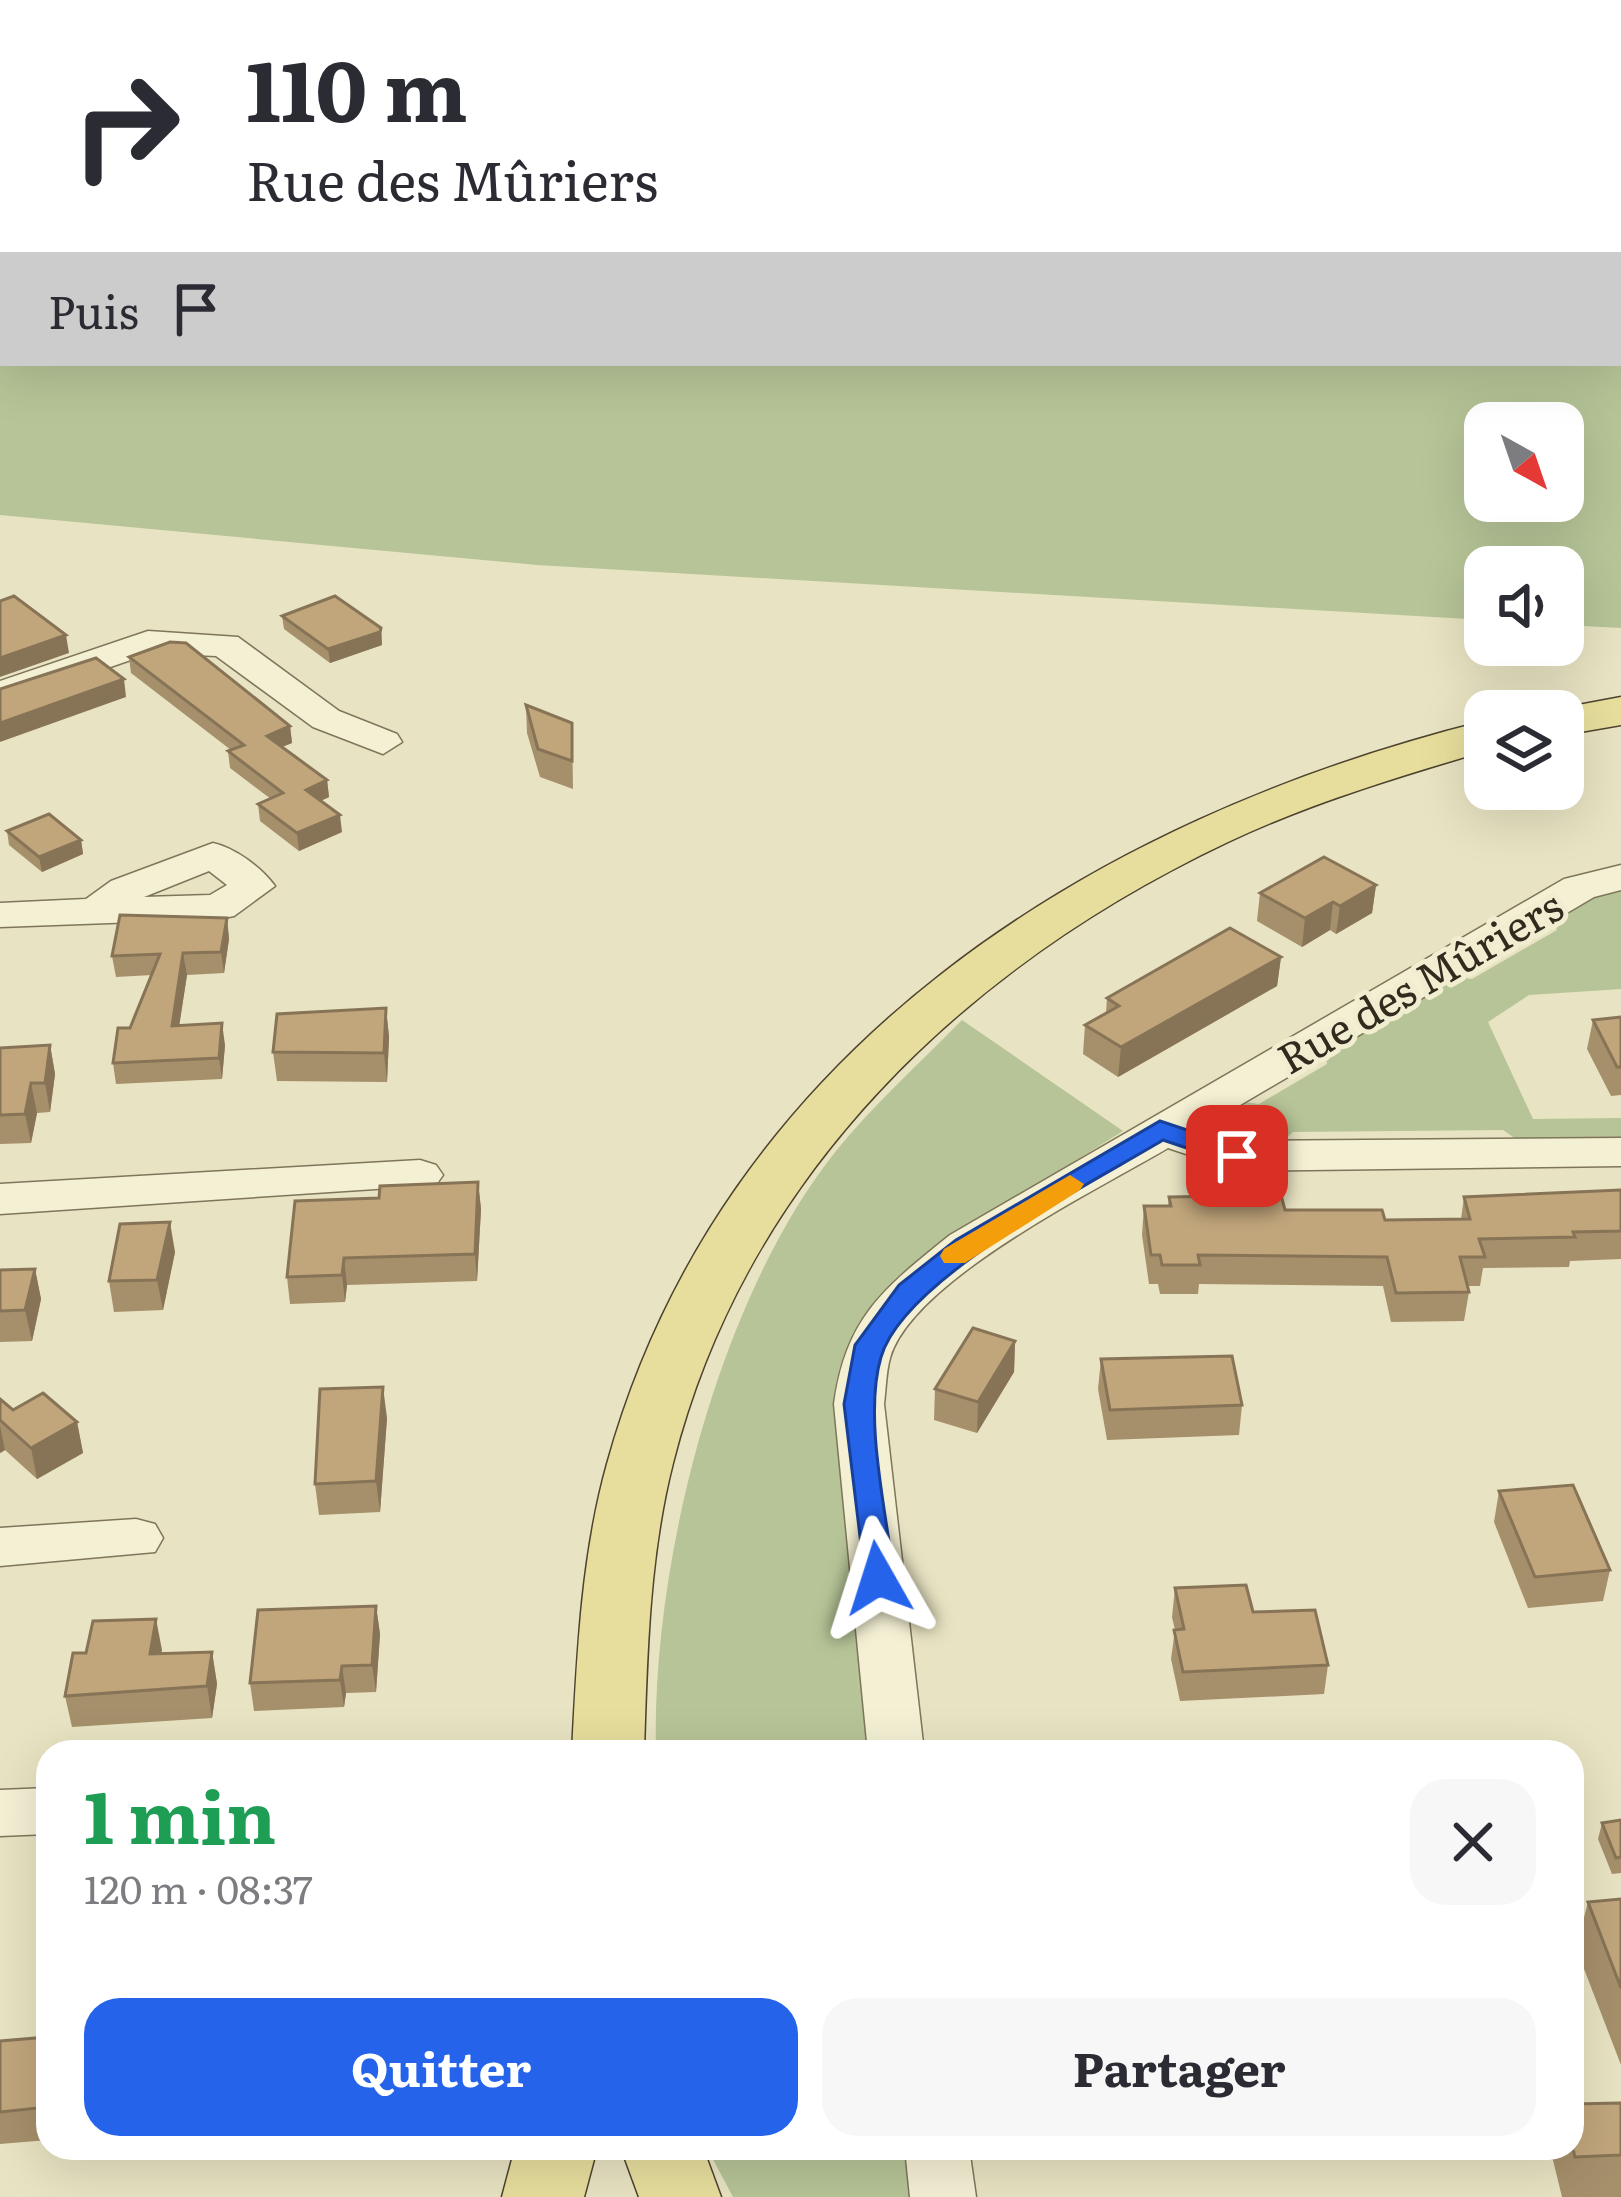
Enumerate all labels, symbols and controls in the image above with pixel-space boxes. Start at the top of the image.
text: 110 m [246,23,468,148]
icon: right [48,48,204,204]
text: Rue des Mûriers [246,137,658,218]
text: Puis [48,276,139,343]
icon: arrive [163,276,229,342]
north arrow [1464,402,1584,522]
map controls [1464,402,1584,810]
button: sound [1464,546,1584,666]
button: layers [1464,690,1584,810]
street label: Rue des Mûriers [1265,873,1573,1087]
pin [1186,1105,1288,1207]
icon: arrive [1204,1123,1270,1189]
position arrow [815,1515,941,1641]
text: 1 min [84,1759,276,1866]
button: close [1410,1779,1536,1905]
text: 120 m · 08:37 [84,1858,313,1916]
button: Quitter [84,1998,798,2136]
button: Partager [822,1998,1536,2136]

